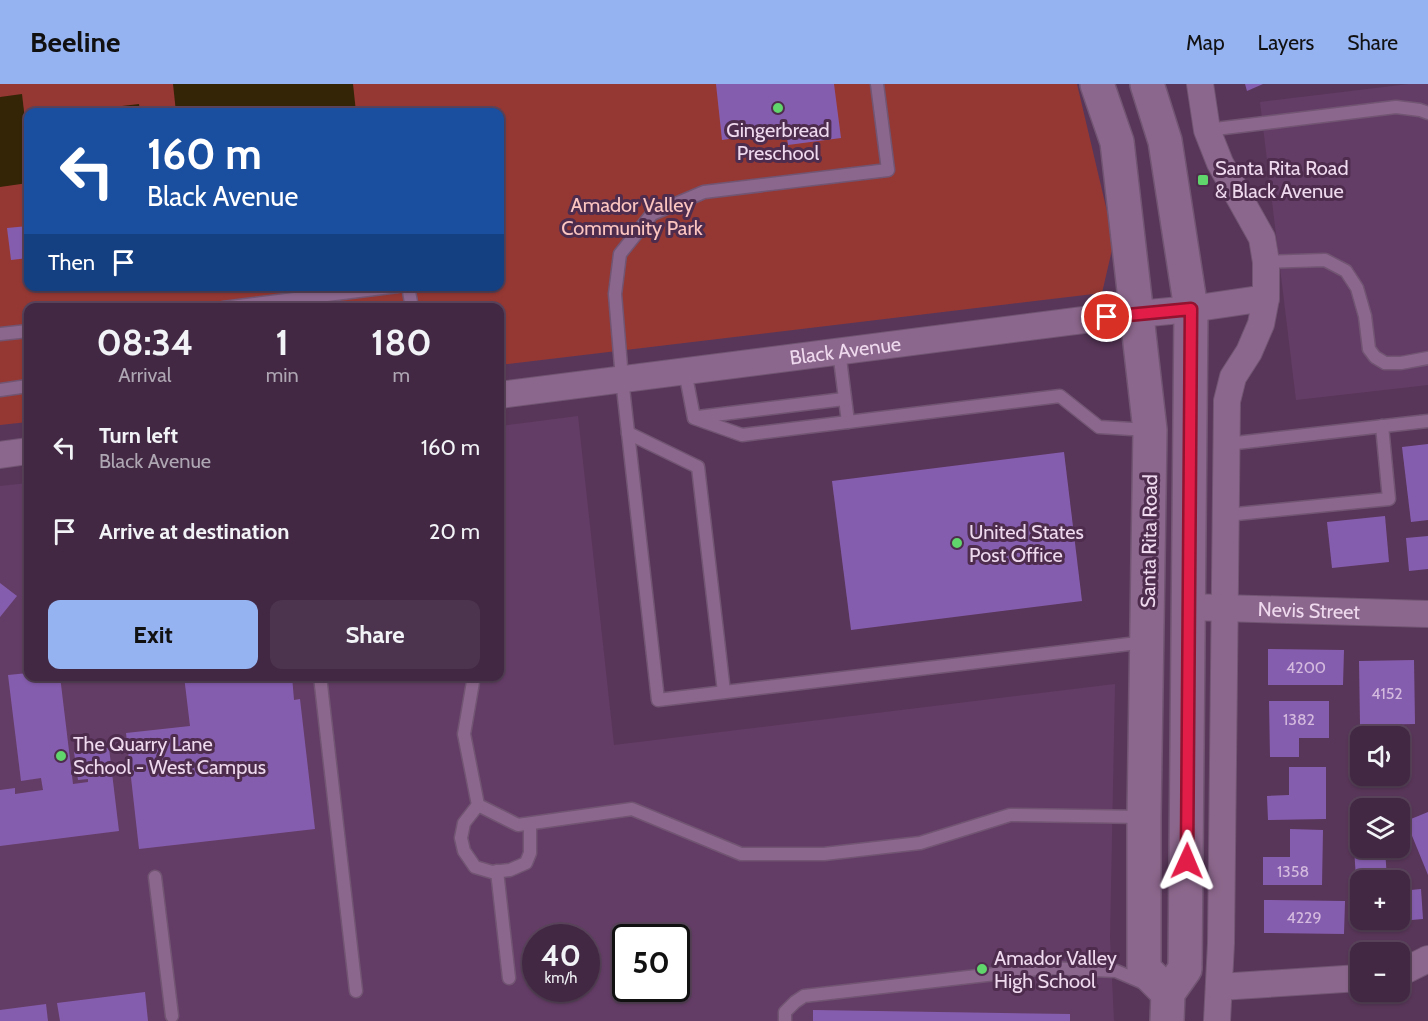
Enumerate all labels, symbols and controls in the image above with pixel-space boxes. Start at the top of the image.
text: Beeline [30,25,120,59]
text: Map [1186,30,1225,55]
text: Layers [1258,30,1314,55]
text: Share [1347,30,1398,55]
marker: Gingerbread Preschool [771,101,785,115]
place label: Gingerbread Preschool [726,118,830,165]
text: 160 m [147,128,262,180]
icon: left [48,132,126,210]
place label: Santa Rita Road & Black Avenue [1215,156,1349,203]
marker: Santa Rita Road & Black Avenue [1196,173,1210,187]
text: Black Avenue [147,180,298,213]
park label: Amador Valley Community Park [561,193,703,240]
icon: arrive [107,246,140,279]
text: Then [48,249,95,276]
pin [1081,291,1132,342]
icon: arrive [1090,300,1123,333]
text: 08:34 [96,320,193,364]
text: 1 [276,320,289,364]
text: 180 [371,320,432,364]
street label: Black Avenue [788,332,902,370]
text: Arrival [118,363,171,387]
text: min [266,363,299,387]
text: m [393,363,410,387]
text: Turn left [99,422,178,449]
icon: left [48,431,81,464]
text: 160 m [421,434,480,461]
text: Black Avenue [99,449,211,473]
street label: Santa Rita Road [1136,474,1162,608]
icon: arrive [48,515,81,548]
text: Arrive at destination [99,518,289,545]
text: 20 m [429,518,480,545]
place label: United States Post Office [969,520,1084,567]
marker: United States Post Office [950,536,964,550]
street label: Nevis Street [1257,597,1361,624]
button: Exit [48,600,258,669]
button: Share [270,600,480,669]
house number: 4200 [1286,658,1326,677]
house number: 4152 [1371,684,1403,703]
house number: 1382 [1283,710,1315,729]
map controls [1350,726,1410,1002]
button: sound [1350,726,1410,786]
place label: The Quarry Lane School - West Campus [73,732,266,779]
marker: The Quarry Lane School - West Campus [54,749,68,763]
button: layers [1350,798,1410,858]
position arrow [1155,829,1219,893]
house number: 1358 [1277,862,1309,881]
button: + [1350,870,1410,930]
house number: 4229 [1286,908,1322,927]
speed limit sign: 50 [612,924,690,1002]
text: 40 [541,937,581,974]
button: − [1350,942,1410,1002]
place label: Amador Valley High School [994,946,1117,993]
marker: Amador Valley High School [975,962,989,976]
text: km/h [545,969,577,987]

